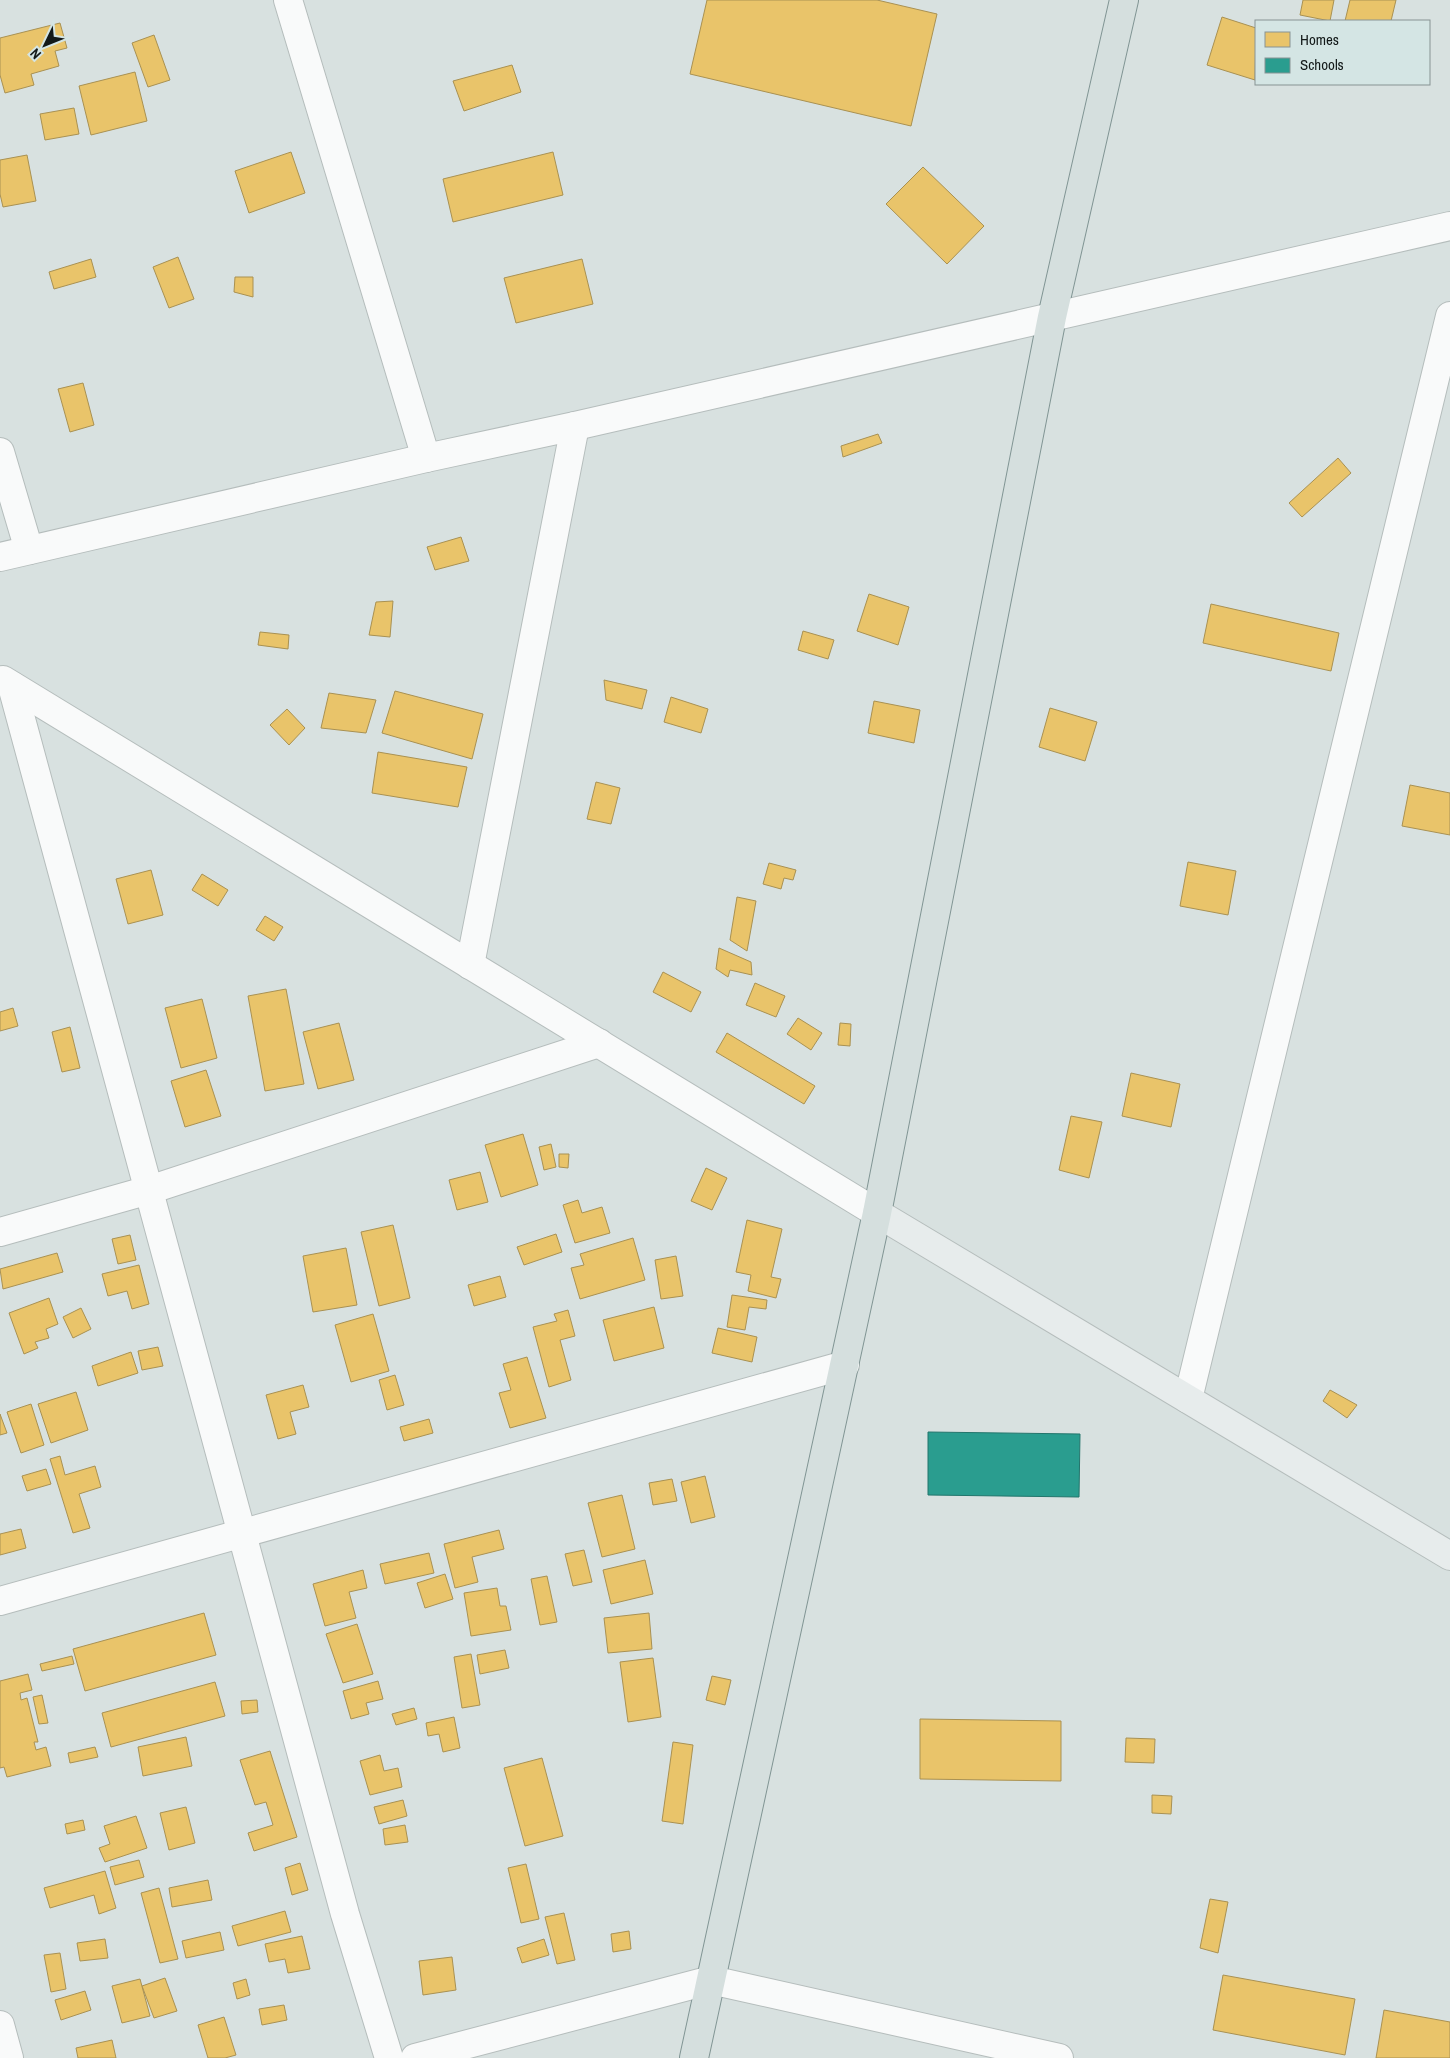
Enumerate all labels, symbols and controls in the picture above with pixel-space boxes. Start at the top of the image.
north arrow [20,20,70,70]
legend [1255,20,1430,85]
text: Homes [1300,29,1339,50]
text: N [26,45,45,63]
text: Schools [1300,54,1344,75]

